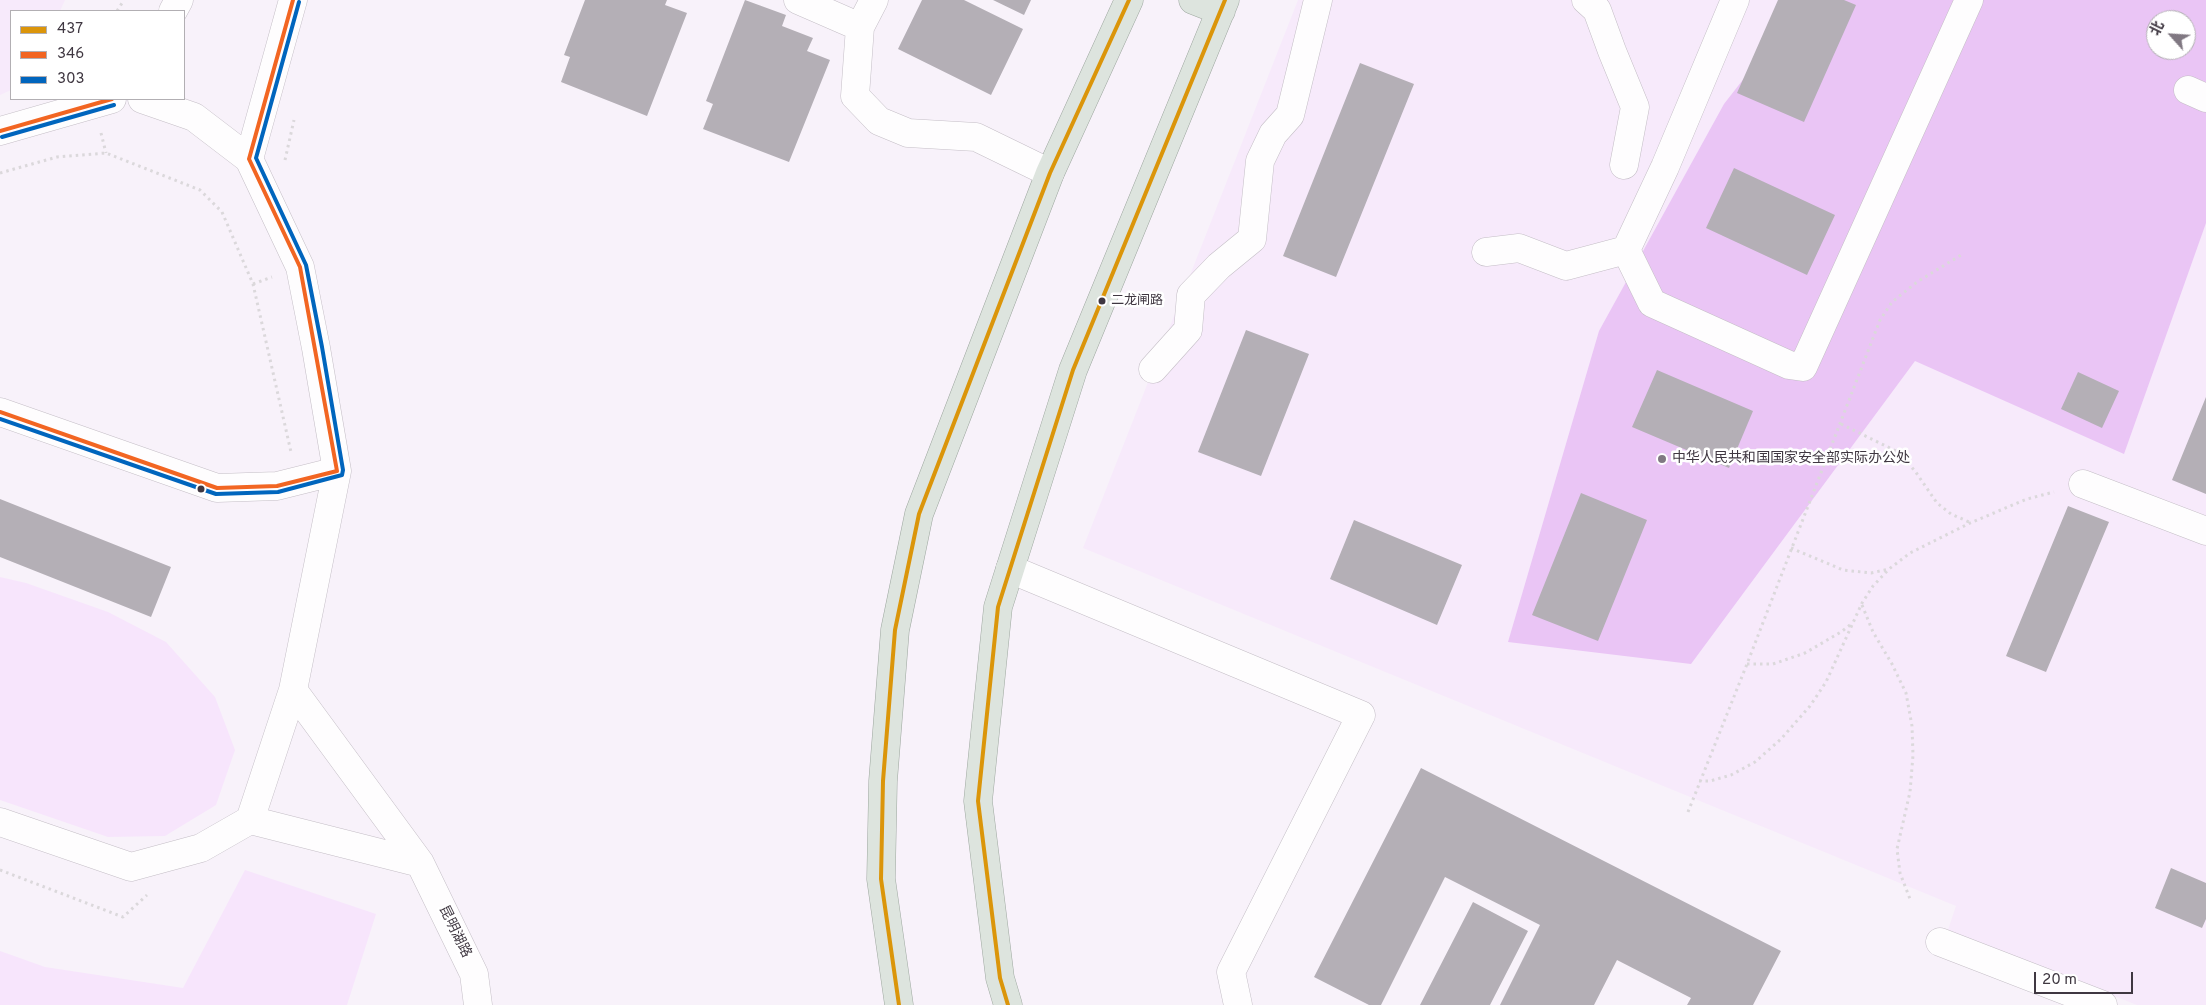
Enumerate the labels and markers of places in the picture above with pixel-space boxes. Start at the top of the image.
place label: 二龙闸路 [1111,293,1163,309]
marker: 二龙闸路 [1097,296,1107,306]
place label: 中华人民共和国国家安全部实际办公处 [1672,451,1910,467]
marker: 中华人民共和国国家安全部实际办公处 [1656,453,1668,465]
unlabelled marker [196,484,206,494]

